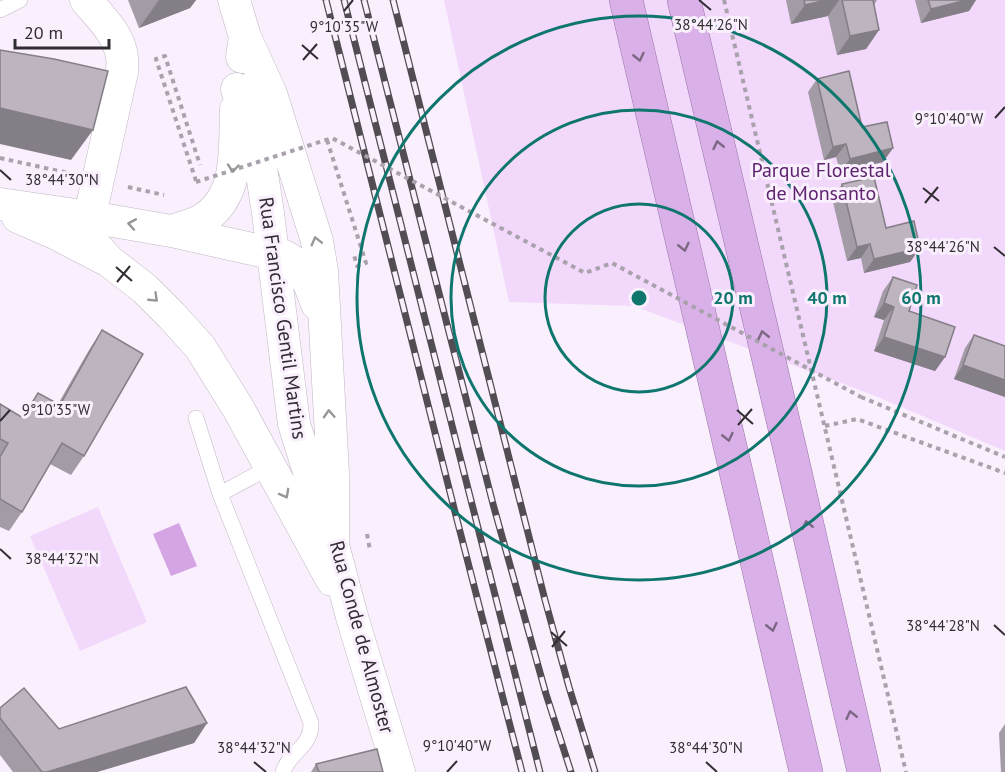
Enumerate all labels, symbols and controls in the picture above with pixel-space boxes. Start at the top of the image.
scale bar [15,12,110,50]
text: 38°44'26"N [674,15,748,34]
text: 9°10'35"W [310,17,379,36]
text: 20 m [24,21,63,44]
one-way arrow [632,52,645,62]
text: 9°10'40"W [915,109,984,128]
one-way arrow [713,140,726,150]
park label: Parque Florestal de Monsanto [751,157,891,206]
one-way arrow [227,163,240,173]
text: 38°44'30"N [25,170,99,189]
street label: Rua Francisco Gentil Martins [253,195,313,441]
one-way arrow [128,218,138,231]
one-way arrow [310,237,323,247]
text: 38°44'26"N [906,237,980,256]
one-way arrow [677,241,690,251]
text: 20 m [713,286,753,309]
text: 40 m [807,286,847,309]
text: 60 m [901,286,941,309]
centre of rings [629,288,649,308]
one-way arrow [147,291,158,302]
one-way arrow [758,330,771,340]
text: 9°10'35"W [22,400,91,419]
one-way arrow [323,410,336,419]
one-way arrow [721,431,734,441]
one-way arrow [278,488,289,498]
one-way arrow [802,520,815,530]
street label: Rua Conde de Almoster [324,538,400,736]
text: 38°44'32"N [25,549,99,568]
text: 38°44'28"N [906,616,980,635]
one-way arrow [765,621,778,631]
one-way arrow [845,710,858,720]
text: 9°10'40"W [423,736,492,755]
text: 38°44'32"N [217,738,291,757]
text: 38°44'30"N [669,738,743,757]

